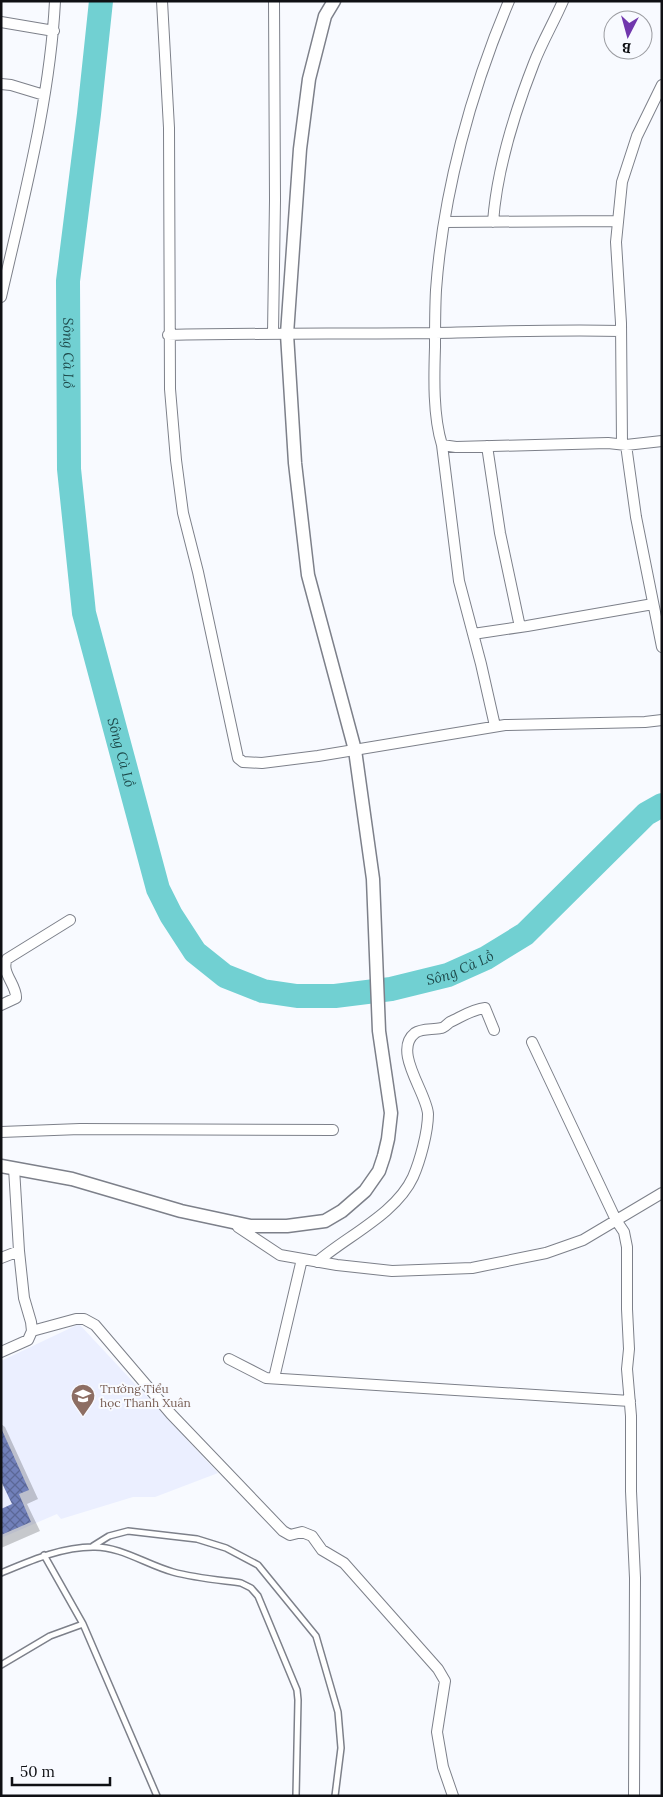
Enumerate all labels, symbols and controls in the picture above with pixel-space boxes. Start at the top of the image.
north arrow [603,10,653,60]
text: B [621,38,632,57]
water label: Sông Cà Lồ [59,317,78,389]
water label: Sông Cà Lồ [103,716,139,789]
water label: Sông Cà Lồ [424,946,497,989]
place label: Trường Tiểu học Thanh Xuân [100,1381,191,1410]
school or university icon: Trường Tiểu học Thanh Xuân [70,1383,96,1417]
scale bar [12,1754,110,1786]
text: 50 m [20,1762,55,1781]

